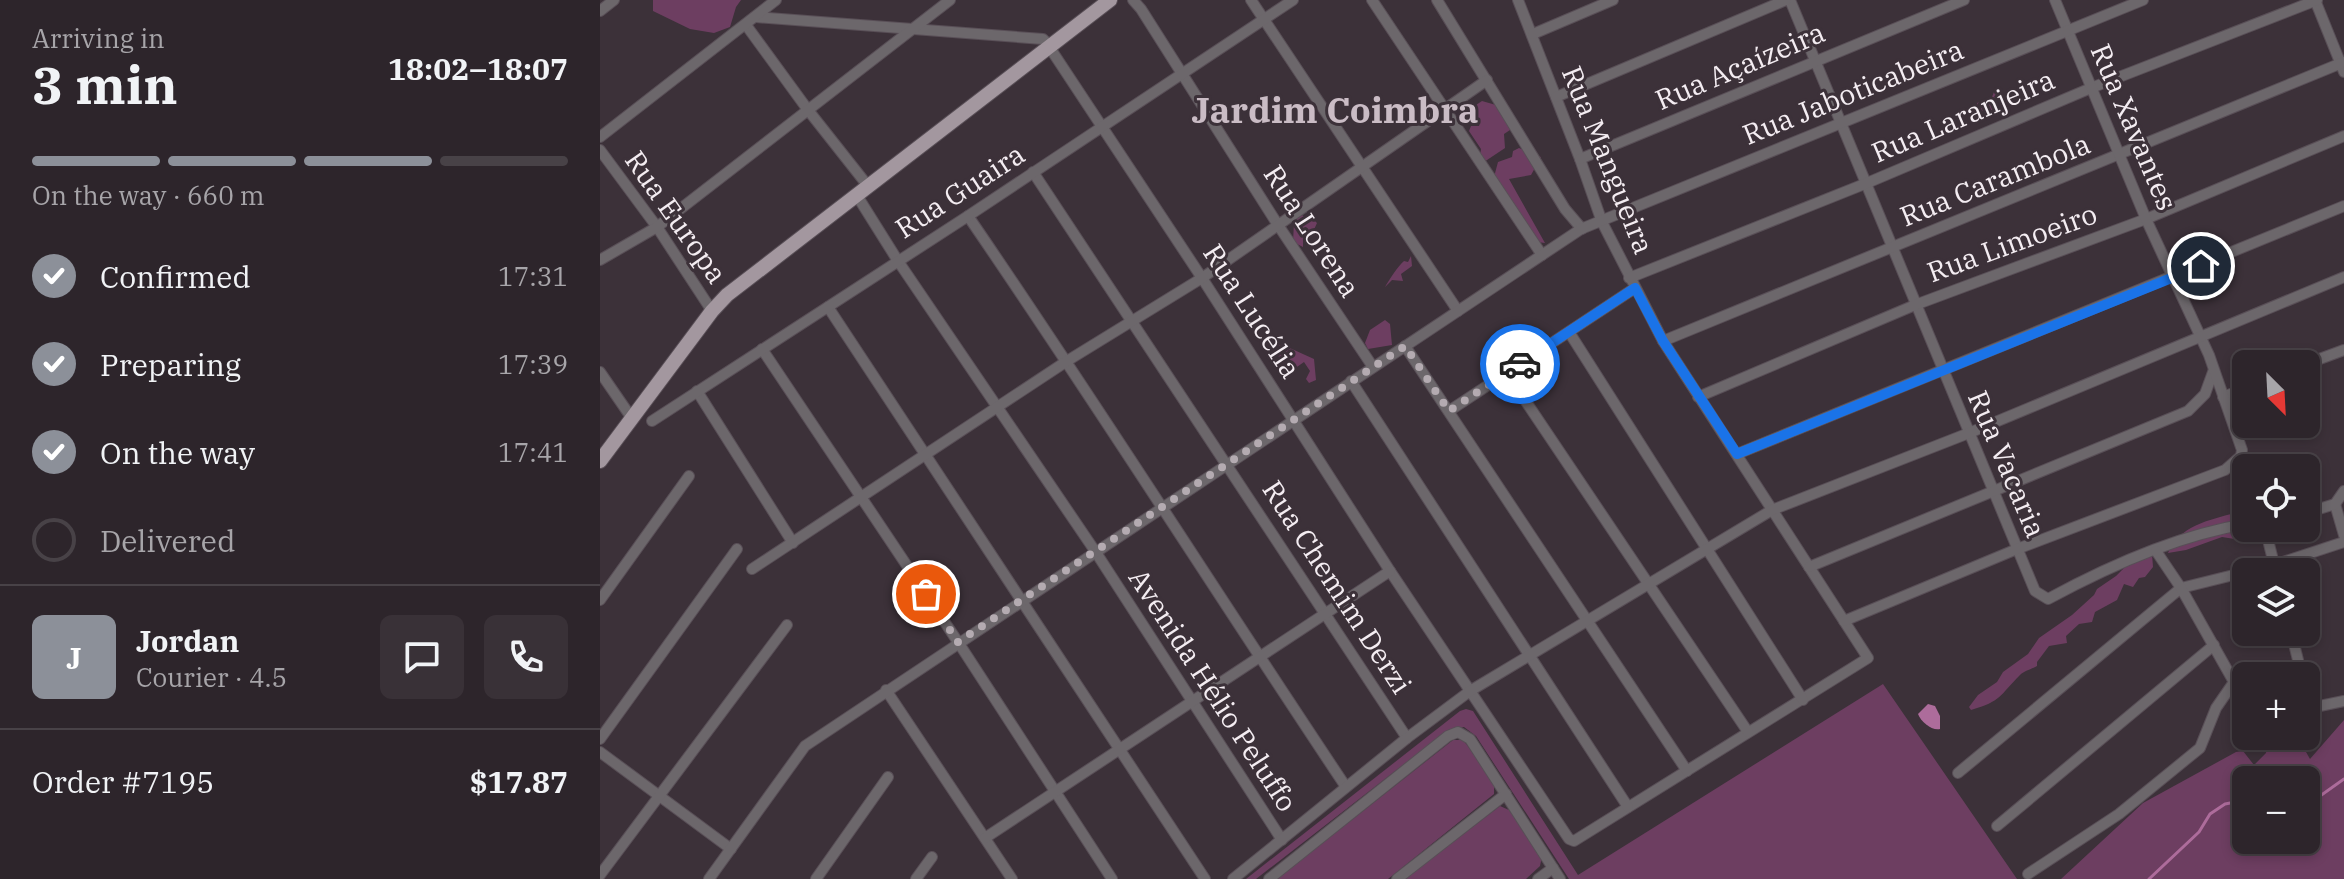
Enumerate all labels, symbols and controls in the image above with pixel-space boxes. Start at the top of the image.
street label: Rua Açaízeira [1649,13,1830,118]
text: Arriving in [32,21,165,55]
street label: Rua Jaboticabeira [1737,30,1969,153]
street label: Rua Xavantes [2083,38,2186,216]
text: 18:02–18:07 [388,49,568,88]
text: 3 min [32,51,178,118]
street label: Rua Mangueira [1554,60,1663,259]
street label: Rua Laranjeira [1866,60,2060,171]
district label: Jardim Coimbra [1191,86,1479,133]
street label: Rua Carambola [1894,125,2095,234]
street label: Rua Guaira [888,135,1031,246]
street label: Rua Europa [617,143,736,290]
street label: Rua Lorena [1256,157,1369,304]
text: On the way · 660 m [32,178,265,212]
street label: Rua Limoeiro [1922,195,2102,290]
pin [2167,232,2235,300]
street label: Rua Lucélia [1195,236,1310,385]
icon: home [2179,244,2223,288]
icon: check [32,254,76,298]
text: Confirmed [100,257,251,296]
text: 17:31 [498,259,568,293]
courier [1480,324,1560,404]
icon: check [32,342,76,386]
icon: car [1498,342,1542,386]
text: Preparing [100,345,241,384]
text: 17:39 [498,347,568,381]
north arrow [2232,350,2320,438]
map controls [2232,350,2320,854]
street label: Rua Vacaria [1960,385,2055,543]
icon: check [32,430,76,474]
text: On the way [100,433,255,472]
text: 17:41 [498,435,568,469]
button: locate [2232,454,2320,542]
street label: Rua Chemim Derzi [1255,473,1420,701]
text: Delivered [100,521,235,560]
button: layers [2232,558,2320,646]
pin [892,560,960,628]
street label: Avenida Hélio Peluffo [1121,561,1306,818]
icon: bag [904,572,948,616]
button: chat [380,615,464,699]
button: phone [484,615,568,699]
text: Jordan [136,621,239,660]
text: J [66,638,82,677]
text: Courier · 4.5 [136,660,287,694]
button: + [2232,662,2320,750]
text: Order #7195 [32,762,214,801]
text: $17.87 [470,762,568,801]
button: − [2232,766,2320,854]

